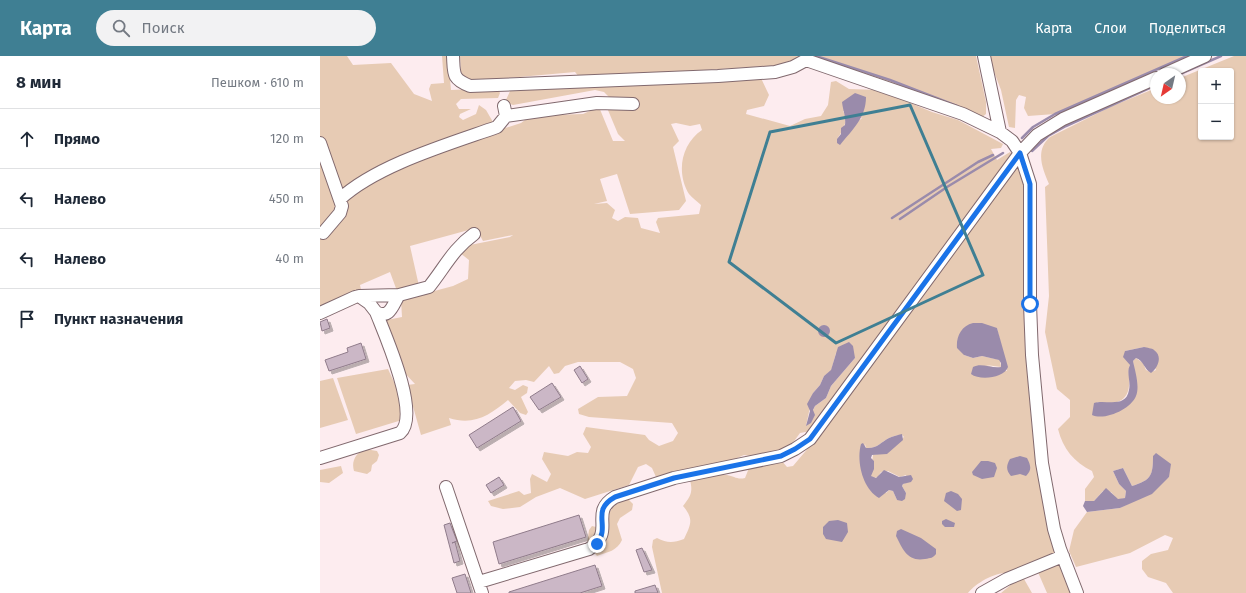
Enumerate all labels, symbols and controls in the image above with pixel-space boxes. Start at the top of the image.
search box [96,10,376,46]
text: Карта [20,17,72,40]
icon: search [110,17,132,39]
text: Поиск [142,19,184,37]
text: Карта [1035,20,1072,37]
text: Слои [1094,20,1127,37]
text: Поделиться [1149,20,1226,37]
north arrow [1150,68,1186,104]
map controls [1198,68,1234,140]
button: + [1198,68,1234,104]
text: 8 мин [16,72,61,93]
text: Пешком · 610 m [211,75,304,90]
button: − [1198,104,1234,140]
icon: ahead [16,128,38,150]
text: Прямо [54,130,100,148]
text: 120 m [270,131,304,146]
icon: left [16,188,38,210]
text: Налево [54,190,106,208]
text: 450 m [269,191,304,206]
icon: left [16,248,38,270]
text: Налево [54,250,106,268]
text: 40 m [275,251,304,266]
route start [1021,295,1039,313]
icon: arrive [16,308,38,330]
text: Пункт назначения [54,310,183,328]
route end [588,535,606,553]

